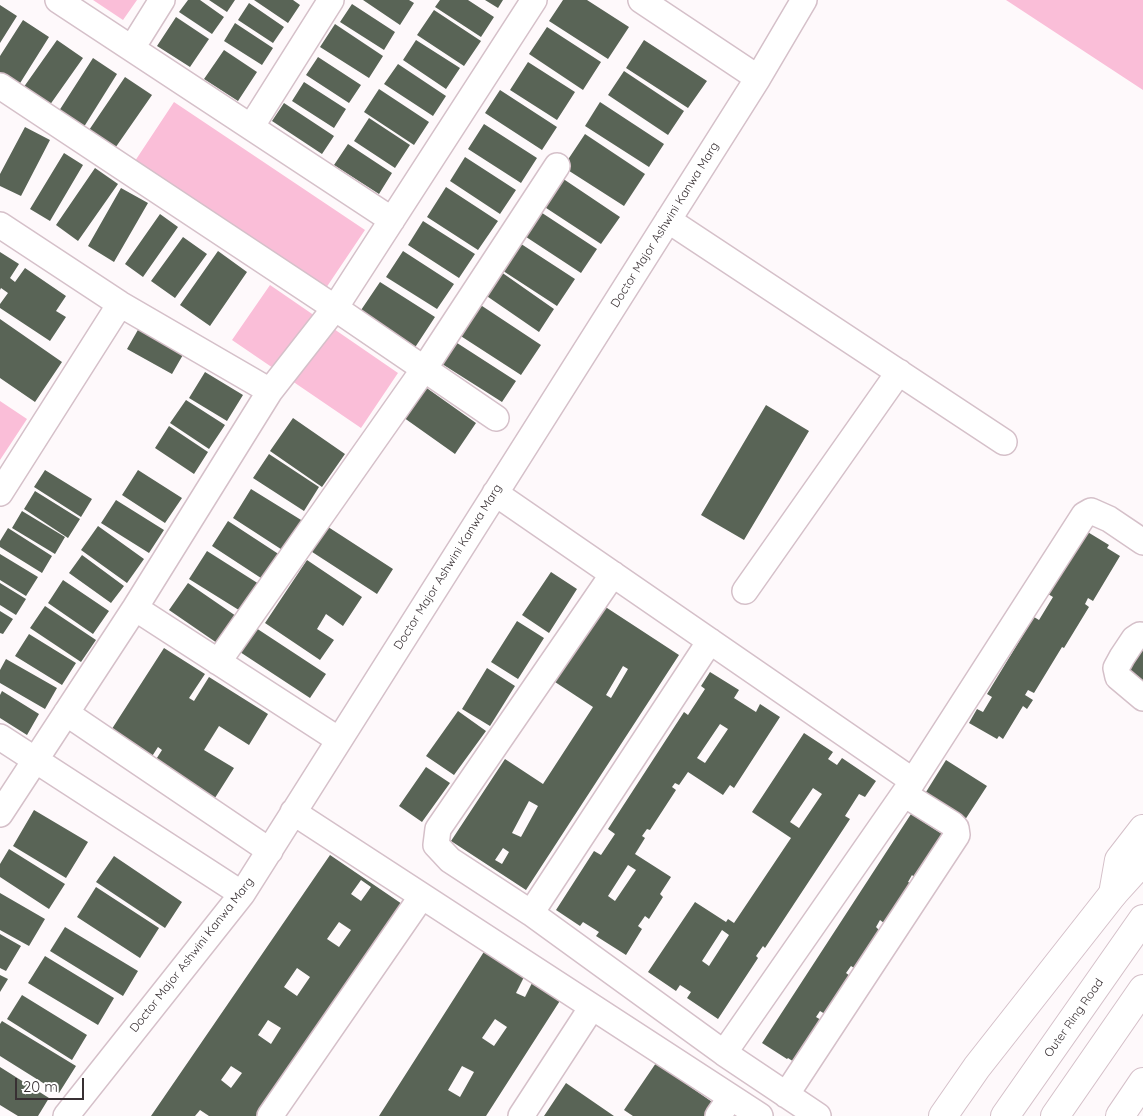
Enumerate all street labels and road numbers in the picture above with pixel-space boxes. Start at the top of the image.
street label: Doctor Major Ashwini Kanwa Marg [608,140,722,310]
street label: Doctor Major Ashwini Kanwa Marg [391,482,505,652]
street label: Doctor Major Ashwini Kanwa Marg [127,875,257,1035]
street label: Outer Ring Road [1041,976,1107,1060]

